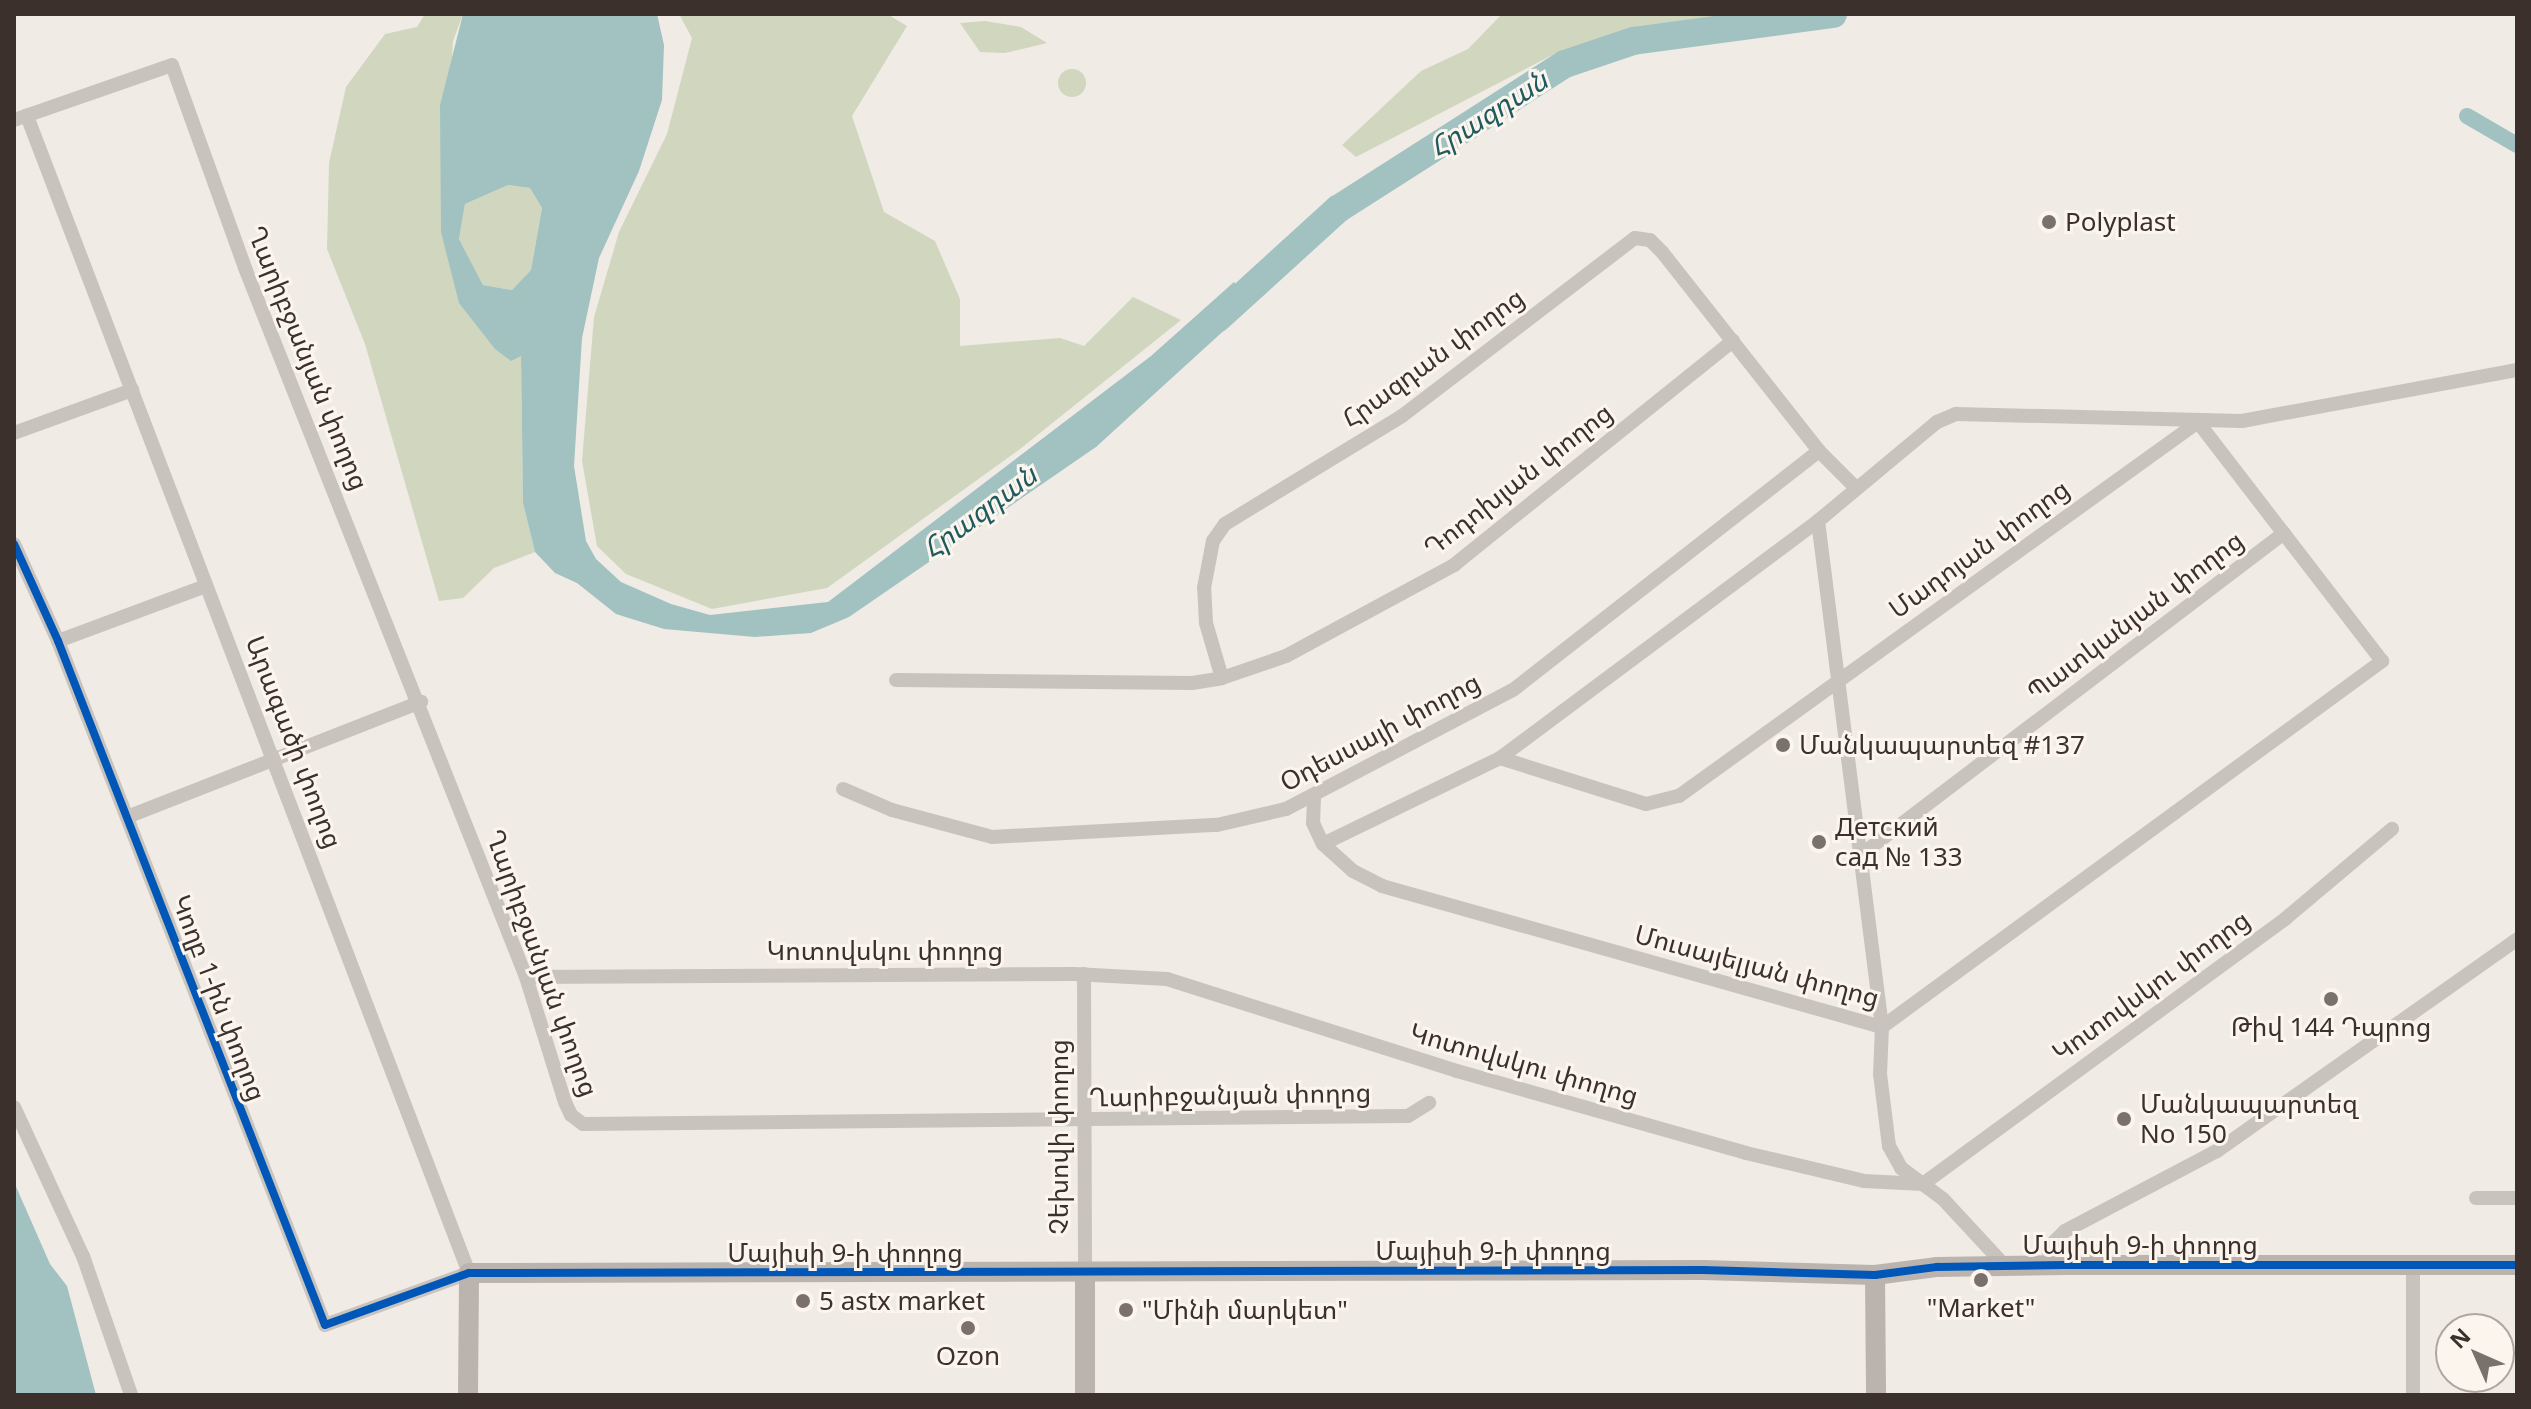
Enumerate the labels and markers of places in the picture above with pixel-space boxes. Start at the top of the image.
place label: Polyplast [2065,206,2176,238]
marker: Polyplast [2040,213,2058,231]
place label: Մանկապարտեզ #137 [1799,729,2085,761]
marker: Մանկապարտեզ #137 [1774,736,1792,754]
place label: Детский сад № 133 [1835,811,1963,872]
marker: Детский сад № 133 [1810,833,1828,851]
marker: Թիվ 144 Դպրոց [2322,990,2340,1008]
place label: Թիվ 144 Դպրոց [2231,1011,2431,1043]
place label: Մանկապարտեզ No 150 [2140,1088,2358,1150]
marker: Մանկապարտեզ No 150 [2115,1110,2133,1128]
marker: "Market" [1972,1271,1990,1289]
place label: 5 astx market [819,1285,985,1317]
marker: 5 astx market [794,1292,812,1310]
place label: "Market" [1927,1292,2035,1324]
place label: "Մինի մարկետ" [1142,1294,1348,1326]
marker: "Մինի մարկետ" [1117,1301,1135,1319]
marker: Ozon [959,1319,977,1337]
place label: Ozon [936,1340,1000,1372]

